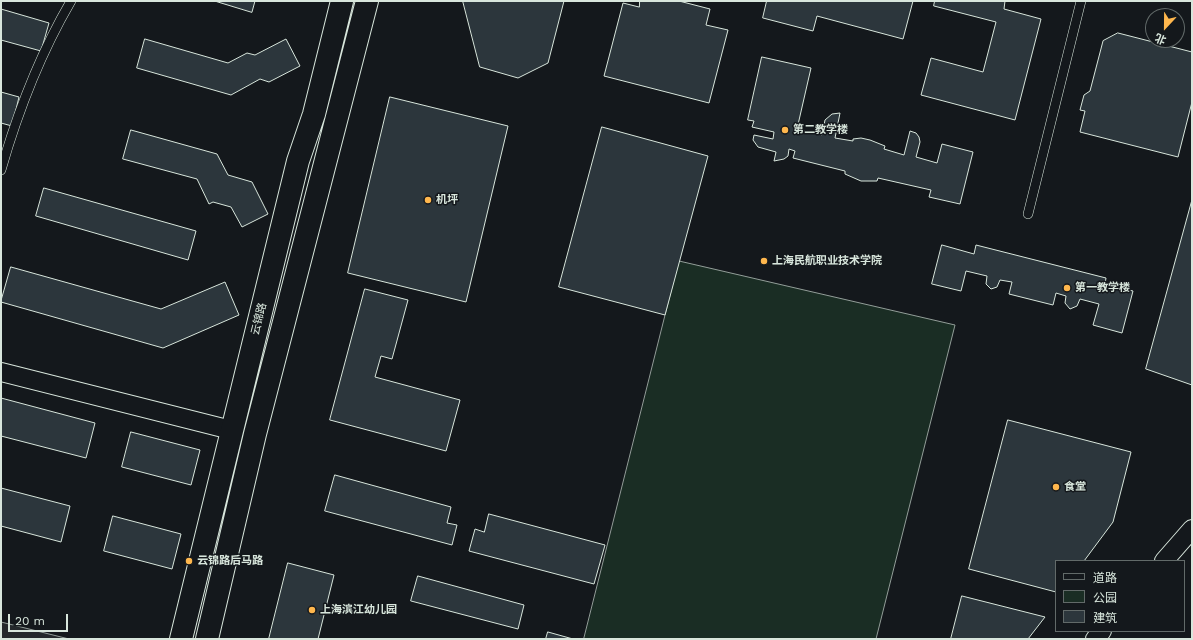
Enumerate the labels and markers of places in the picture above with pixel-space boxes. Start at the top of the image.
place label: 第二教学楼 [793,123,848,137]
marker: 第二教学楼 [780,125,790,135]
place label: 机坪 [436,193,458,207]
marker: 机坪 [423,195,433,205]
place label: 上海民航职业技术学院 [772,254,882,268]
marker: 上海民航职业技术学院 [759,256,769,266]
place label: 第一教学楼 [1075,281,1130,295]
marker: 第一教学楼 [1062,283,1072,293]
place label: 食堂 [1064,480,1086,494]
marker: 食堂 [1051,482,1061,492]
place label: 云锦路后马路 [197,554,263,568]
marker: 云锦路后马路 [184,556,194,566]
place label: 上海滨江幼儿园 [320,603,397,617]
marker: 上海滨江幼儿园 [307,605,317,615]

